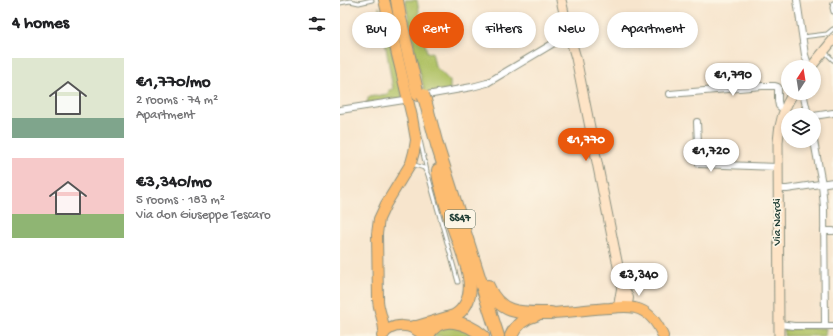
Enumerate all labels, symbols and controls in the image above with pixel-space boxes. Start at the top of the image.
chip: Buy [352,12,401,48]
chip: Rent [409,12,464,48]
chip: Filters [472,12,536,48]
chip: New [544,12,599,48]
chip: Apartment [607,12,698,48]
icon: filters [306,13,328,35]
text: 4 homes [12,14,69,34]
north arrow [781,60,821,100]
map controls [781,60,821,148]
pin: €1,790 [700,63,766,97]
text: €1,790 [714,68,752,83]
text: €1,770/mo [136,73,211,93]
icon: home [44,74,92,122]
text: 2 rooms · 74 m² [136,93,218,108]
text: Apartment [136,108,195,123]
button: layers [781,108,821,148]
pin: €1,770 [553,128,619,162]
text: €1,770 [567,133,605,148]
pin: €1,720 [678,139,744,173]
text: €1,720 [692,144,730,159]
text: €3,340/mo [136,173,212,193]
icon: home [44,174,92,222]
text: 5 rooms · 183 m² [136,193,225,208]
street label: Via Nardi [771,198,785,247]
text: Via don Giuseppe Tescaro [136,208,271,223]
road number: SS47 [445,210,475,228]
pin: €3,340 [606,263,672,297]
text: €3,340 [620,268,658,283]

